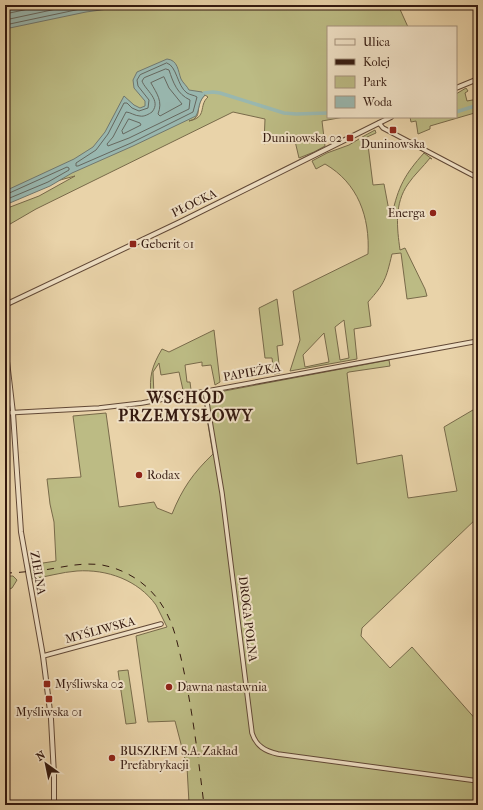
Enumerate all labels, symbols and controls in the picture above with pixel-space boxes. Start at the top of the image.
legend [327,26,457,118]
text: Ulica [363,35,390,49]
text: Kolej [363,55,390,69]
text: Park [363,75,388,89]
text: Woda [362,95,393,109]
marker: Duninowska [388,125,398,135]
place label: Duninowska 02 [262,131,342,145]
marker: Duninowska 02 [345,133,355,143]
place label: Duninowska [361,137,426,151]
street label: PŁOCKA [169,186,219,220]
place label: Energa [388,206,425,220]
marker: Energa [428,208,438,218]
place label: Geberit 01 [141,237,194,251]
marker: Geberit 01 [128,239,138,249]
street label: PAPIEŻKA [222,359,282,384]
district label: WSCHÓD PRZEMYSŁOWY [118,387,254,425]
place label: Rodax [147,468,181,482]
marker: Rodax [134,470,144,480]
street label: ZIELNA [27,550,49,596]
street label: DROGA POLNA [236,575,260,663]
street label: MYŚLIWSKA [63,613,137,646]
place label: Myśliwska 02 [55,677,124,691]
marker: Myśliwska 02 [42,679,52,689]
place label: Dawna nastawnia [177,680,267,694]
marker: Dawna nastawnia [164,682,174,692]
marker: Myśliwska 01 [44,694,54,704]
place label: Myśliwska 01 [16,705,82,719]
north arrow [26,744,66,784]
place label: BUSZREM S.A. Zakład Prefabrykacji [120,744,238,772]
text: N [34,748,48,764]
marker: BUSZREM S.A. Zakład Prefabrykacji [107,753,117,763]

